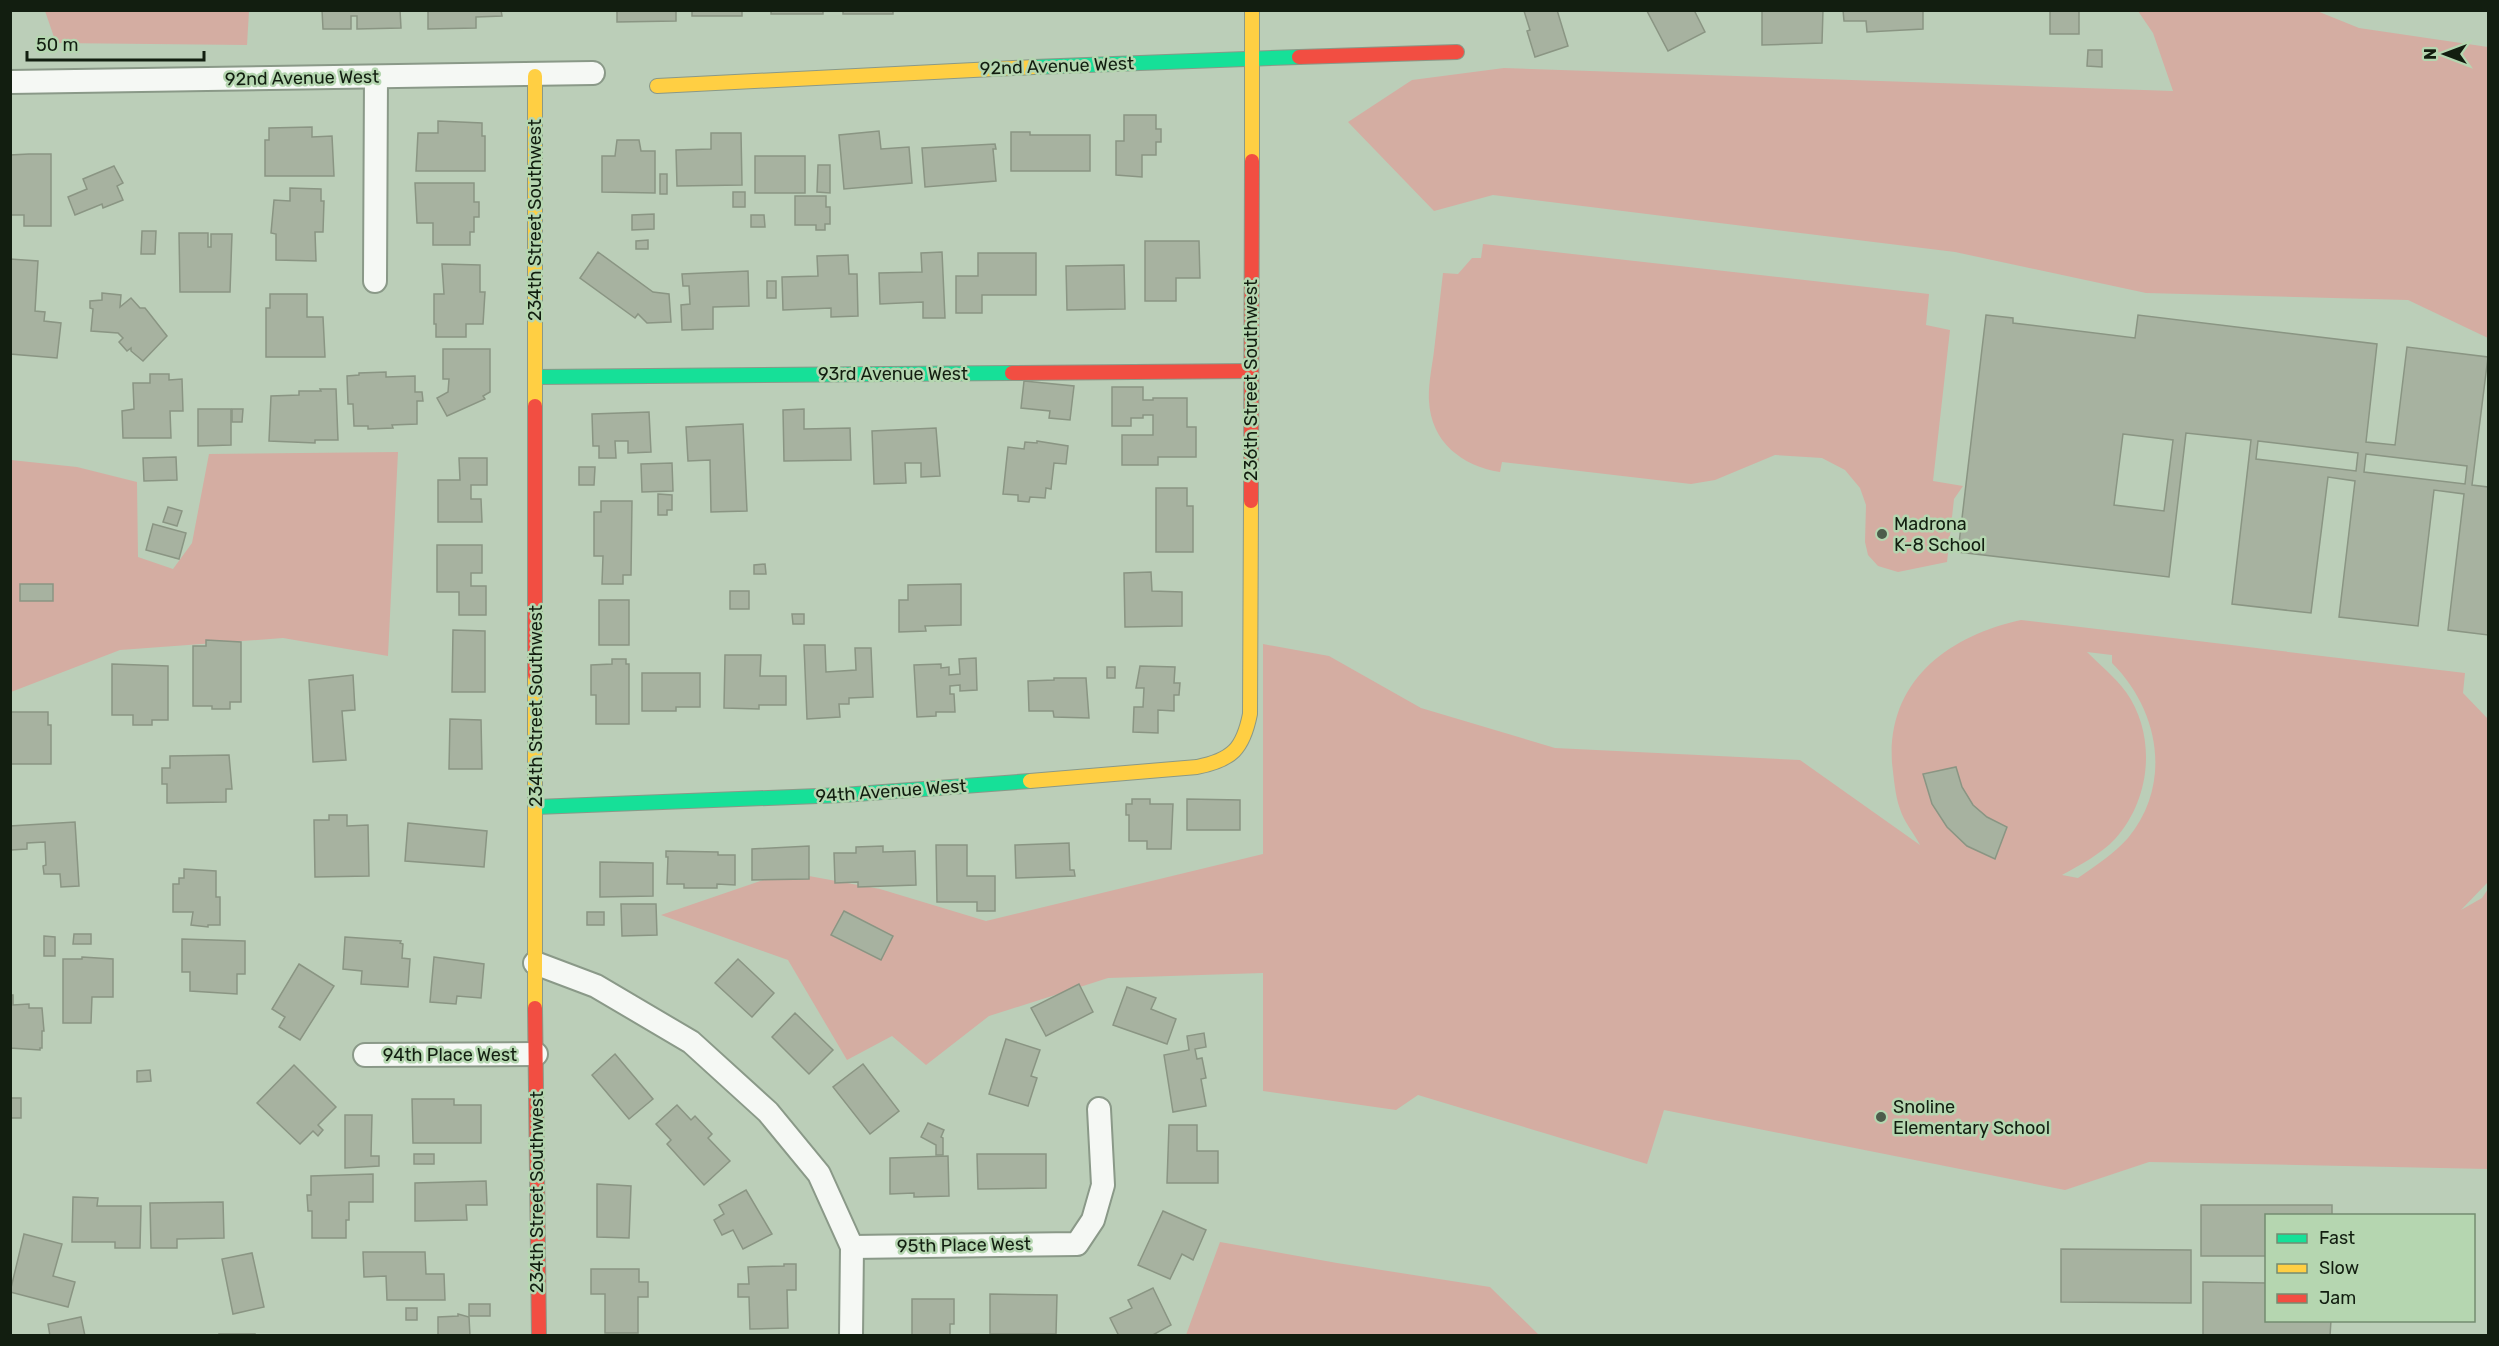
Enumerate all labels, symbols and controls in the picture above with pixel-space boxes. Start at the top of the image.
scale bar [27,24,204,62]
north arrow [2415,24,2475,84]
text: 50 m [36,34,79,56]
text: N [2421,48,2440,60]
street label: 92nd Avenue West [980,52,1134,80]
street label: 92nd Avenue West [225,66,379,90]
street label: 234th Street Southwest [524,119,546,321]
street label: 236th Street Southwest [1240,279,1262,481]
street label: 93rd Avenue West [818,363,968,385]
place label: Madrona K-8 School [1894,513,1985,556]
marker: Madrona K-8 School [1875,527,1889,541]
street label: 234th Street Southwest [525,605,547,807]
street label: 94th Avenue West [815,775,967,807]
street label: 94th Place West [383,1044,517,1066]
street label: 234th Street Southwest [526,1091,548,1293]
place label: Snoline Elementary School [1893,1096,2050,1139]
marker: Snoline Elementary School [1874,1110,1888,1124]
legend [2265,1214,2475,1322]
text: Fast [2319,1227,2355,1249]
street label: 95th Place West [897,1233,1031,1257]
text: Slow [2319,1257,2359,1279]
text: Jam [2319,1287,2356,1309]

